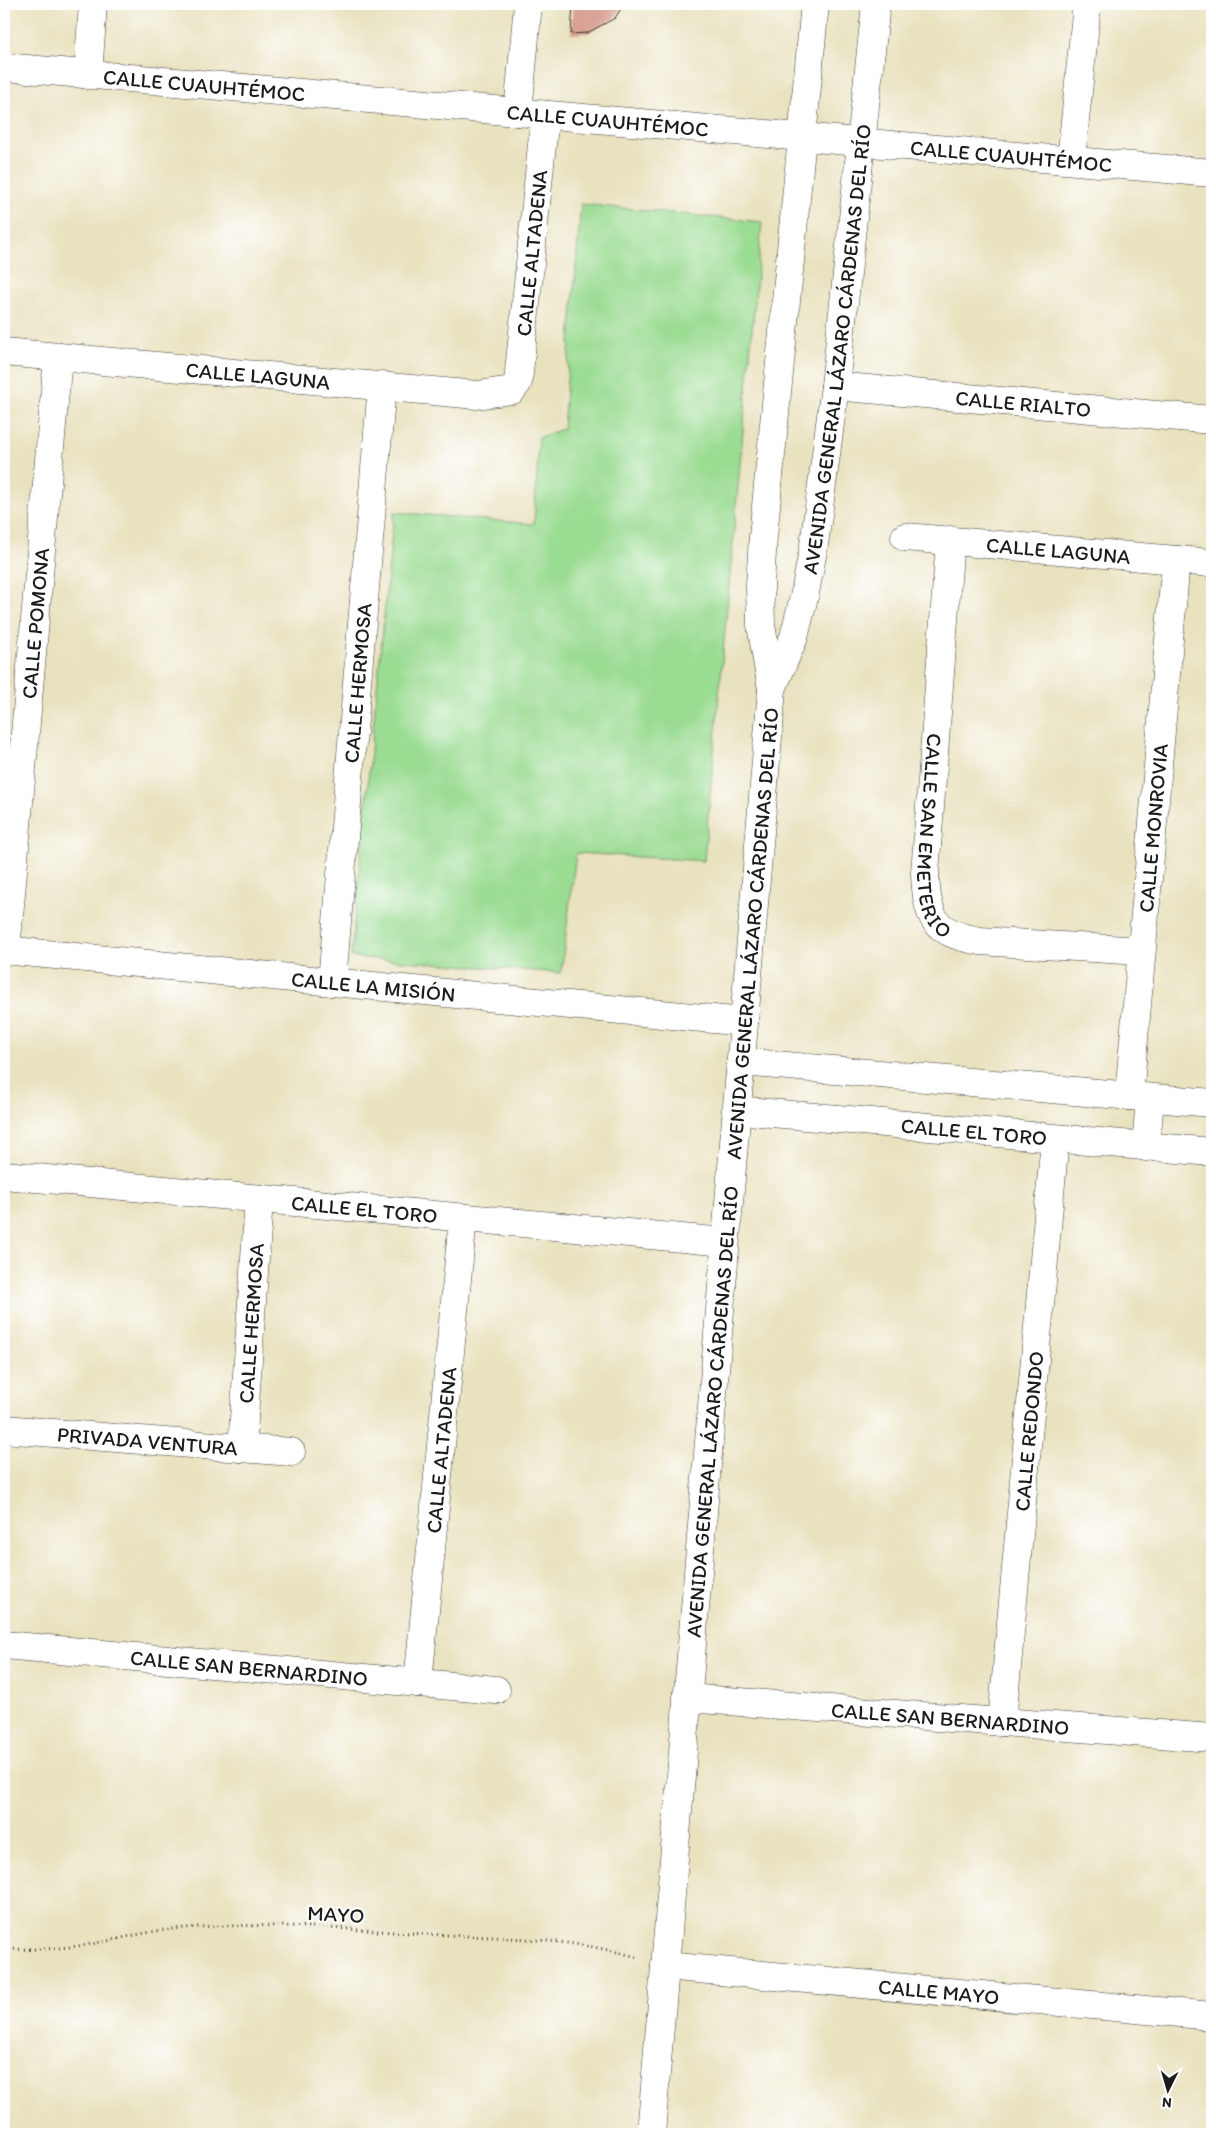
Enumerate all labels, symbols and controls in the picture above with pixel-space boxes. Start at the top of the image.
street label: CALLE CUAUHTÉMOC [102,63,306,106]
street label: CALLE CUAUHTÉMOC [506,99,710,141]
street label: AVENIDA GENERAL LÁZARO CÁRDENAS DEL RÍO [796,123,876,576]
street label: CALLE CUAUHTÉMOC [909,134,1113,177]
street label: CALLE ALTADENA [510,168,552,337]
street label: CALLE LAGUNA [185,356,332,394]
street label: CALLE RIALTO [954,384,1092,422]
street label: CALLE LAGUNA [985,531,1132,569]
street label: CALLE POMONA [16,546,54,700]
street label: CALLE HERMOSA [338,601,376,764]
street label: AVENIDA GENERAL LÁZARO CÁRDENAS DEL RÍO [720,706,783,1160]
street label: CALLE SAN EMETERIO [912,732,957,943]
street label: CALLE MONROVIA [1133,742,1172,914]
street label: CALLE LA MISIÓN [290,965,457,1006]
street label: CALLE EL TORO [900,1112,1048,1150]
street label: AVENIDA GENERAL LÁZARO CÁRDENAS DEL RÍO [680,1185,743,1638]
street label: CALLE EL TORO [290,1189,439,1228]
street label: CALLE HERMOSA [233,1242,268,1404]
street label: CALLE REDONDO [1009,1350,1048,1512]
street label: CALLE ALTADENA [420,1365,461,1535]
street label: PRIVADA VENTURA [56,1421,239,1460]
street label: CALLE SAN BERNARDINO [129,1644,369,1691]
street label: CALLE SAN BERNARDINO [830,1697,1070,1740]
street label: MAYO [307,1900,365,1928]
street label: CALLE MAYO [877,1973,1001,2009]
north arrow [1144,2066,1194,2116]
text: N [1161,2094,1172,2111]

